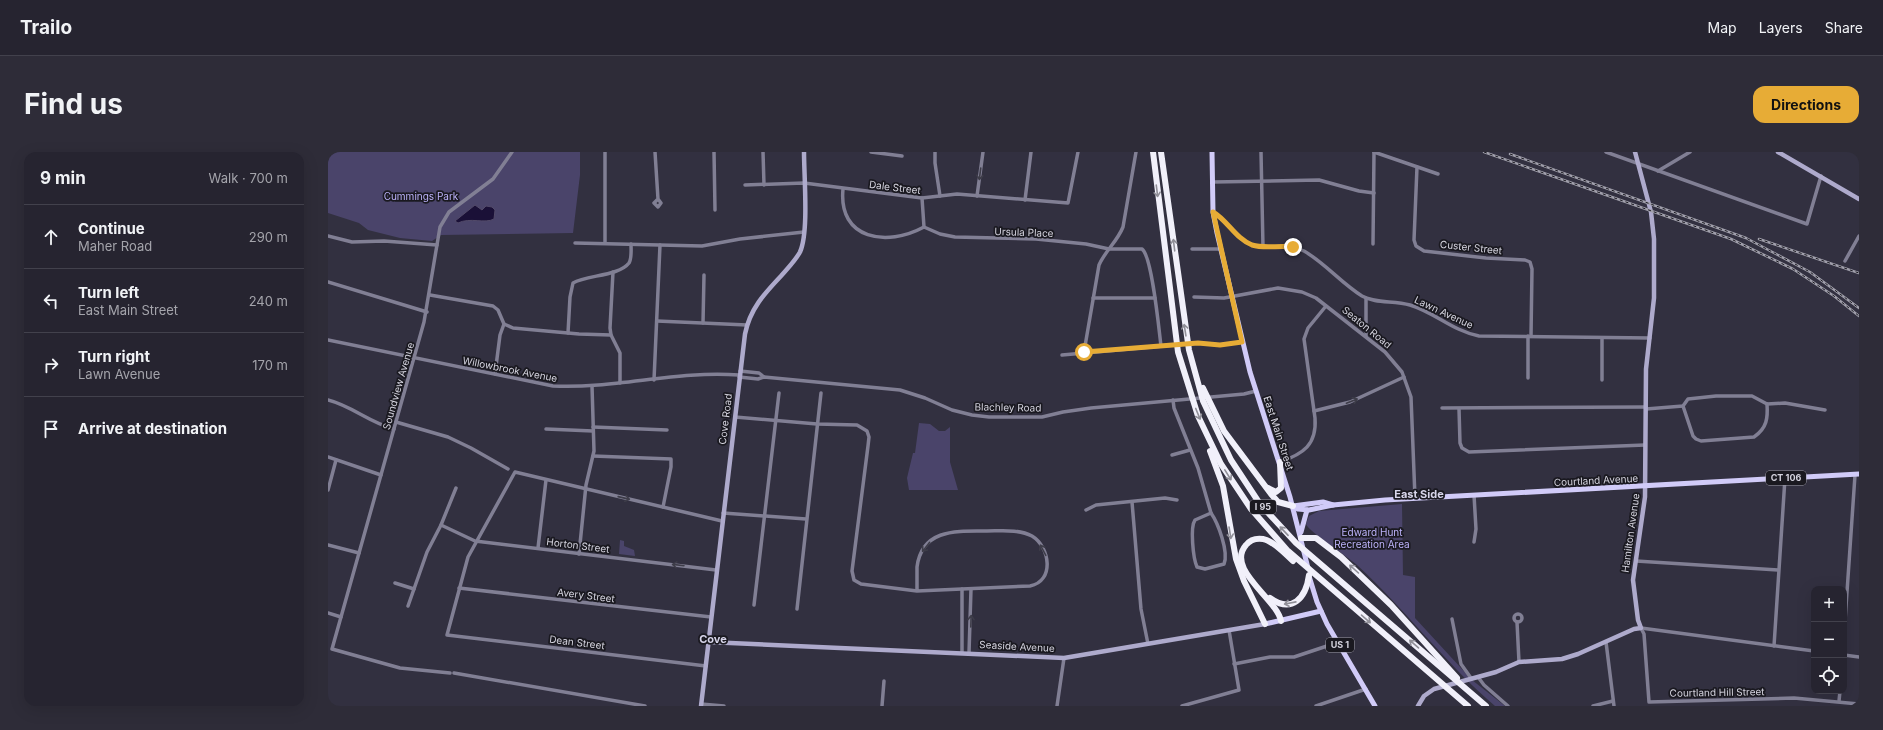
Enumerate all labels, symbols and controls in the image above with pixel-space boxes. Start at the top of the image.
text: Trailo [20,16,72,39]
text: Map [1708,19,1737,36]
text: Layers [1759,19,1803,36]
text: Share [1825,19,1863,36]
button: Directions [1753,86,1859,123]
text: Find us [24,87,123,121]
one-way arrow [976,167,984,180]
text: 9 min [40,168,86,188]
text: Walk · 700 m [209,170,288,186]
street label: Dale Street [868,178,922,196]
one-way arrow [1154,184,1161,197]
park label: Cummings Park [384,190,459,202]
text: Continue [78,219,145,238]
street label: Ursula Place [994,225,1054,239]
icon: ahead [40,226,62,248]
text: 290 m [249,229,288,245]
text: Maher Road [78,238,152,254]
route end [1284,238,1302,256]
street label: Custer Street [1439,238,1503,256]
one-way arrow [1170,239,1178,252]
text: Turn left [78,283,139,302]
icon: left [40,290,62,312]
text: 240 m [249,293,288,309]
street label: Lawn Avenue [1413,293,1475,331]
text: East Main Street [78,302,178,318]
street label: Seaton Road [1340,303,1394,351]
one-way arrow [1181,324,1189,337]
street label: Soundview Avenue [380,341,416,431]
route start [1075,343,1093,361]
text: Turn right [78,347,150,366]
icon: right [40,354,62,376]
street label: Willowbrook Avenue [462,354,559,384]
text: 170 m [252,357,288,373]
text: Lawn Avenue [78,366,160,382]
street label: Cove Road [716,393,734,445]
street label: East Main Street [1261,395,1297,472]
one-way arrow [1346,397,1358,405]
street label: Blachley Road [974,400,1042,414]
one-way arrow [1194,408,1202,420]
icon: arrive [40,418,62,440]
text: Arrive at destination [78,419,227,438]
one-way arrow [1224,469,1232,480]
road number: CT 106 [1766,471,1806,485]
street label: Courtland Avenue [1554,472,1639,488]
district label: East Side [1394,487,1444,501]
street label: Hamilton Avenue [1619,492,1642,573]
one-way arrow [617,495,630,502]
road number: I 95 [1250,500,1276,514]
one-way arrow [1279,526,1289,536]
park label: Edward Hunt Recreation Area [1334,526,1410,550]
one-way arrow [1226,527,1234,540]
street label: Horton Street [546,535,611,555]
one-way arrow [922,541,931,552]
one-way arrow [1039,544,1047,556]
one-way arrow [672,562,685,569]
one-way arrow [1349,565,1359,574]
street label: Avery Street [556,586,616,605]
map controls [1811,586,1847,694]
button: + [1811,586,1847,622]
one-way arrow [1283,599,1296,607]
one-way arrow [1361,614,1371,623]
one-way arrow [967,615,975,628]
button: − [1811,622,1847,658]
district label: Cove [699,632,727,646]
street label: Dean Street [549,633,606,651]
street label: Seaside Avenue [979,638,1055,654]
road number: US 1 [1326,638,1354,652]
one-way arrow [1409,639,1419,648]
button: locate [1811,658,1847,694]
street label: Courtland Hill Street [1669,685,1765,699]

